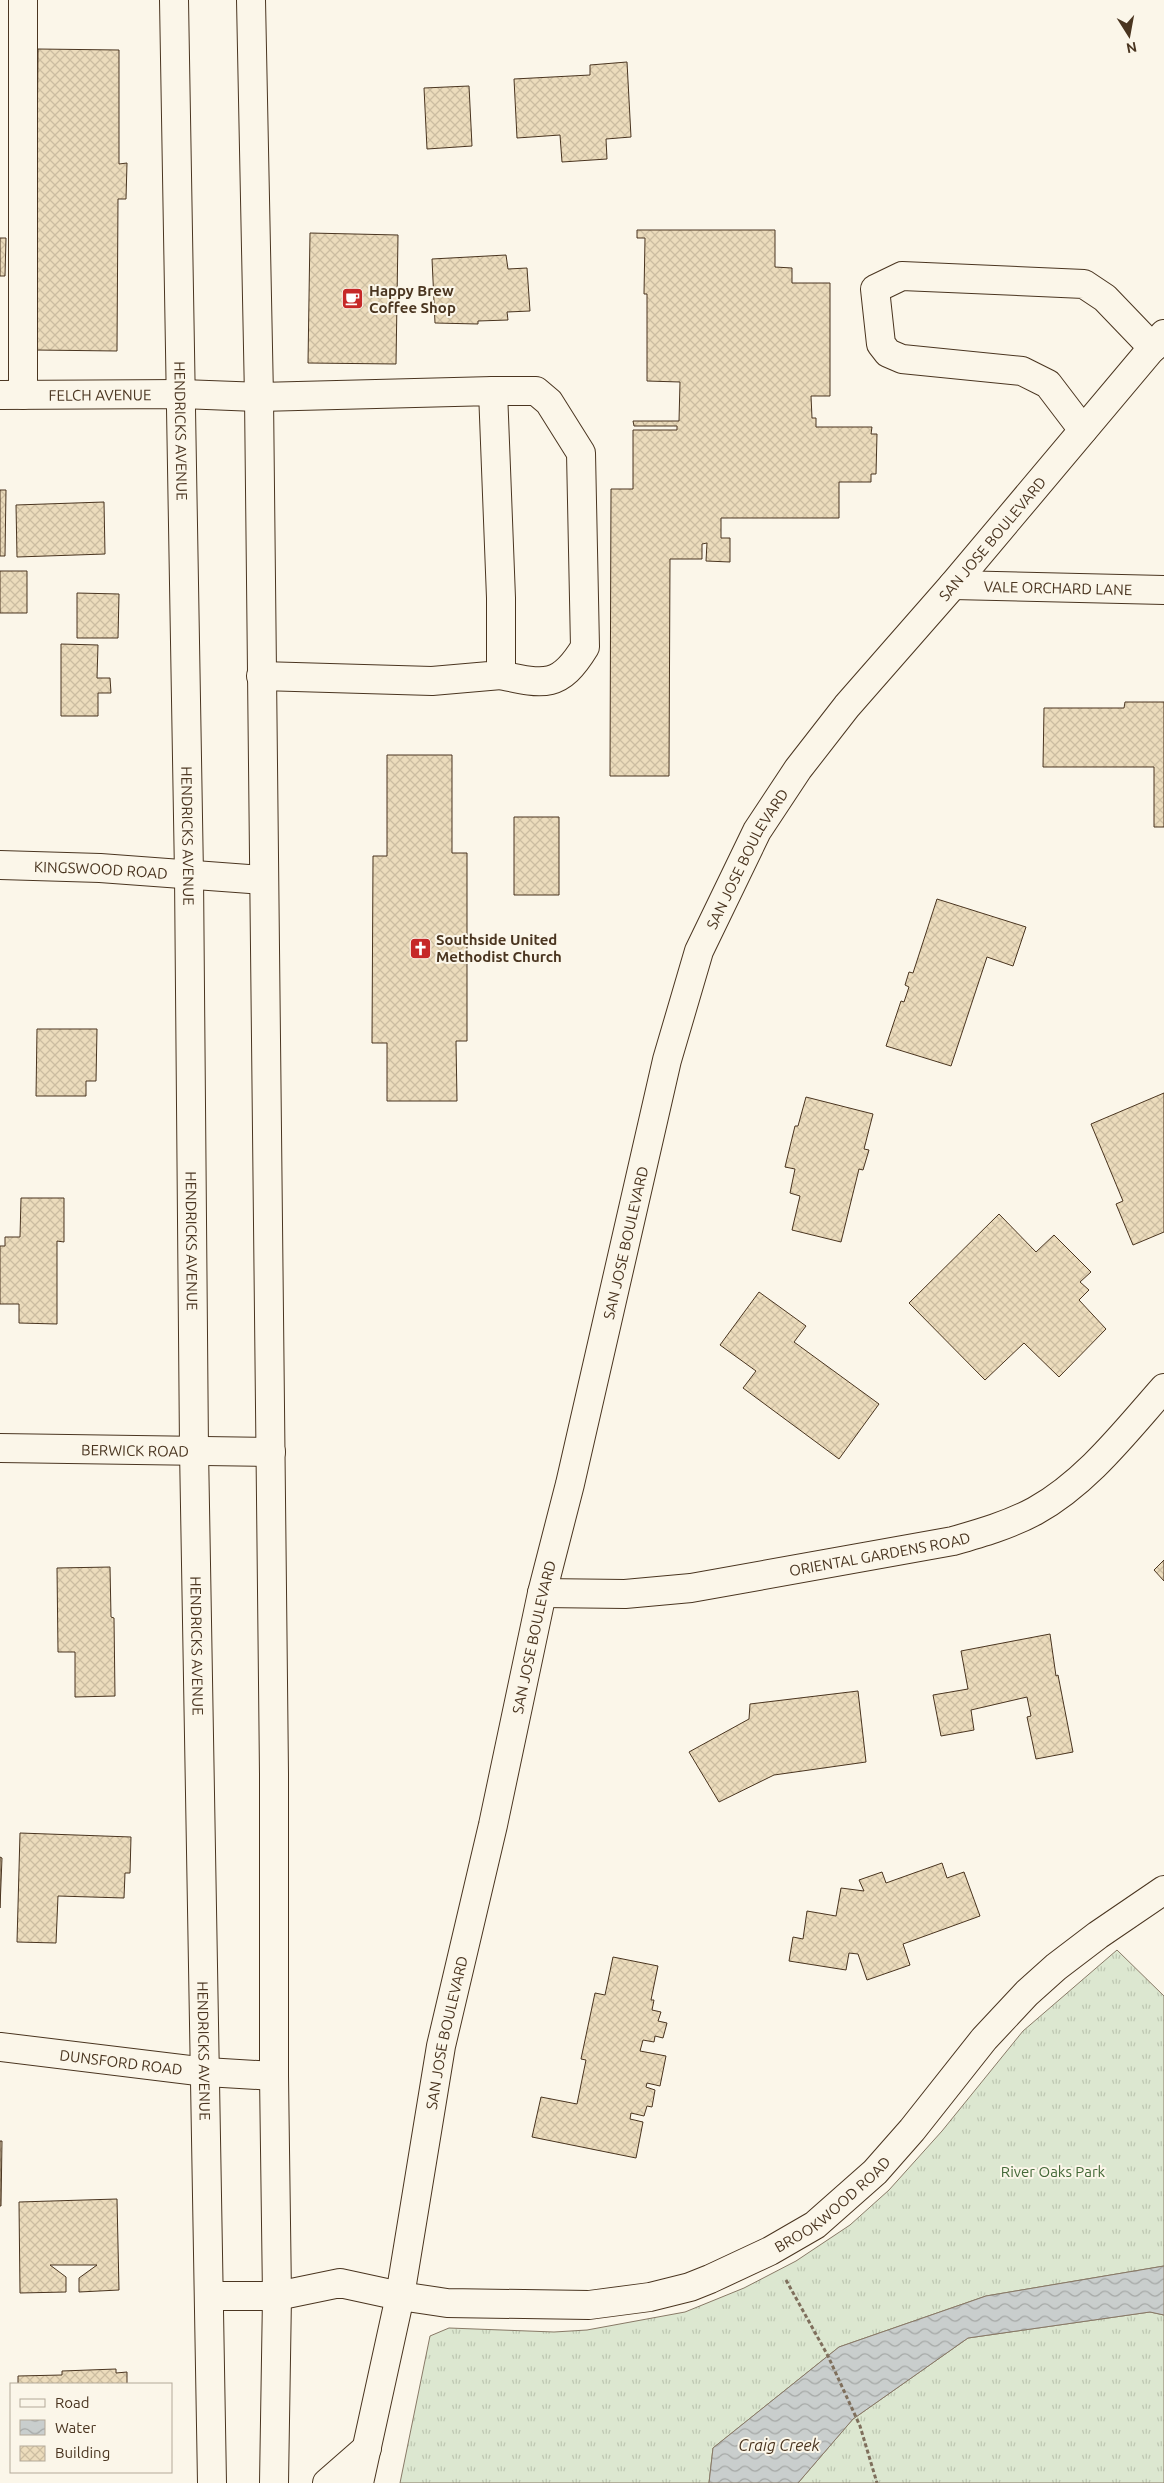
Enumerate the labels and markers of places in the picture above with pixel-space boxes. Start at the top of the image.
place label: Happy Brew Coffee Shop [369,282,456,316]
cafe icon: Happy Brew Coffee Shop [341,287,365,311]
place label: Southside United Methodist Church [436,931,562,965]
church icon: Southside United Methodist Church [408,936,432,960]

